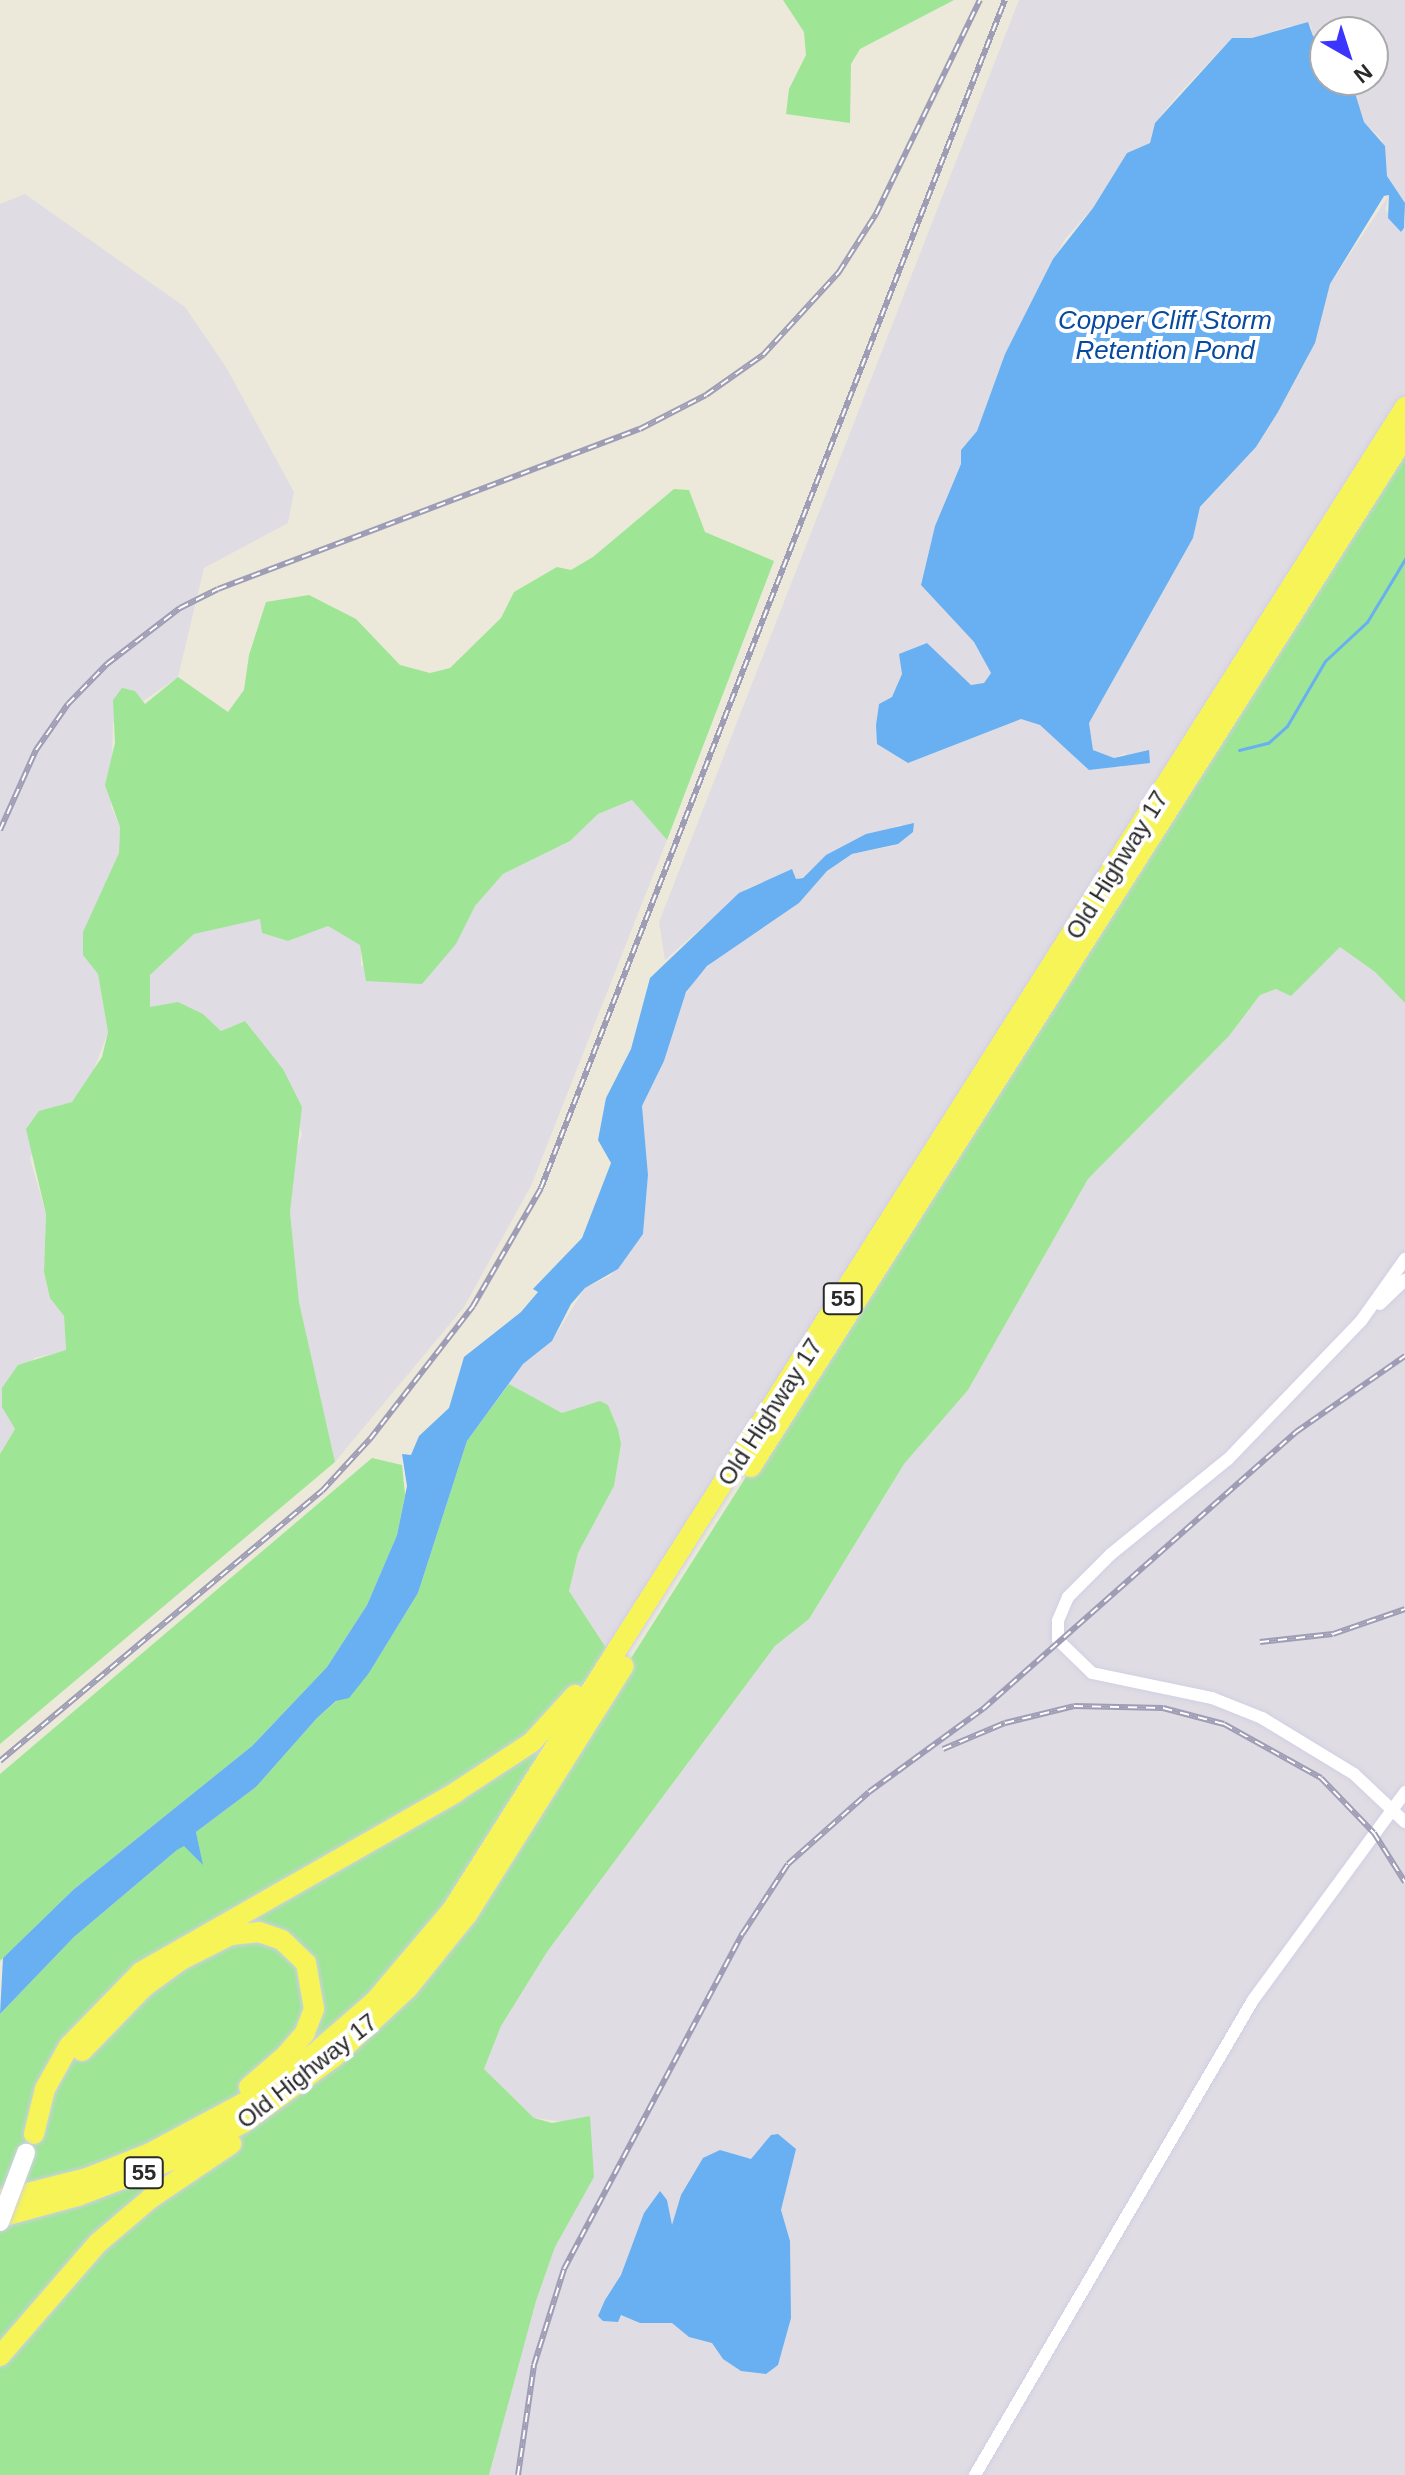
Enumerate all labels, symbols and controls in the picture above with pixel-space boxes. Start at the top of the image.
north arrow [1309,16,1389,96]
text: N [1349,59,1377,88]
water label: Copper Cliff Storm Retention Pond [1058,305,1272,366]
street label: Old Highway 17 [1060,786,1174,944]
road number: 55 [821,1281,865,1317]
street label: Old Highway 17 [712,1333,828,1491]
street label: Old Highway 17 [231,2008,383,2134]
road number: 55 [122,2155,166,2191]

